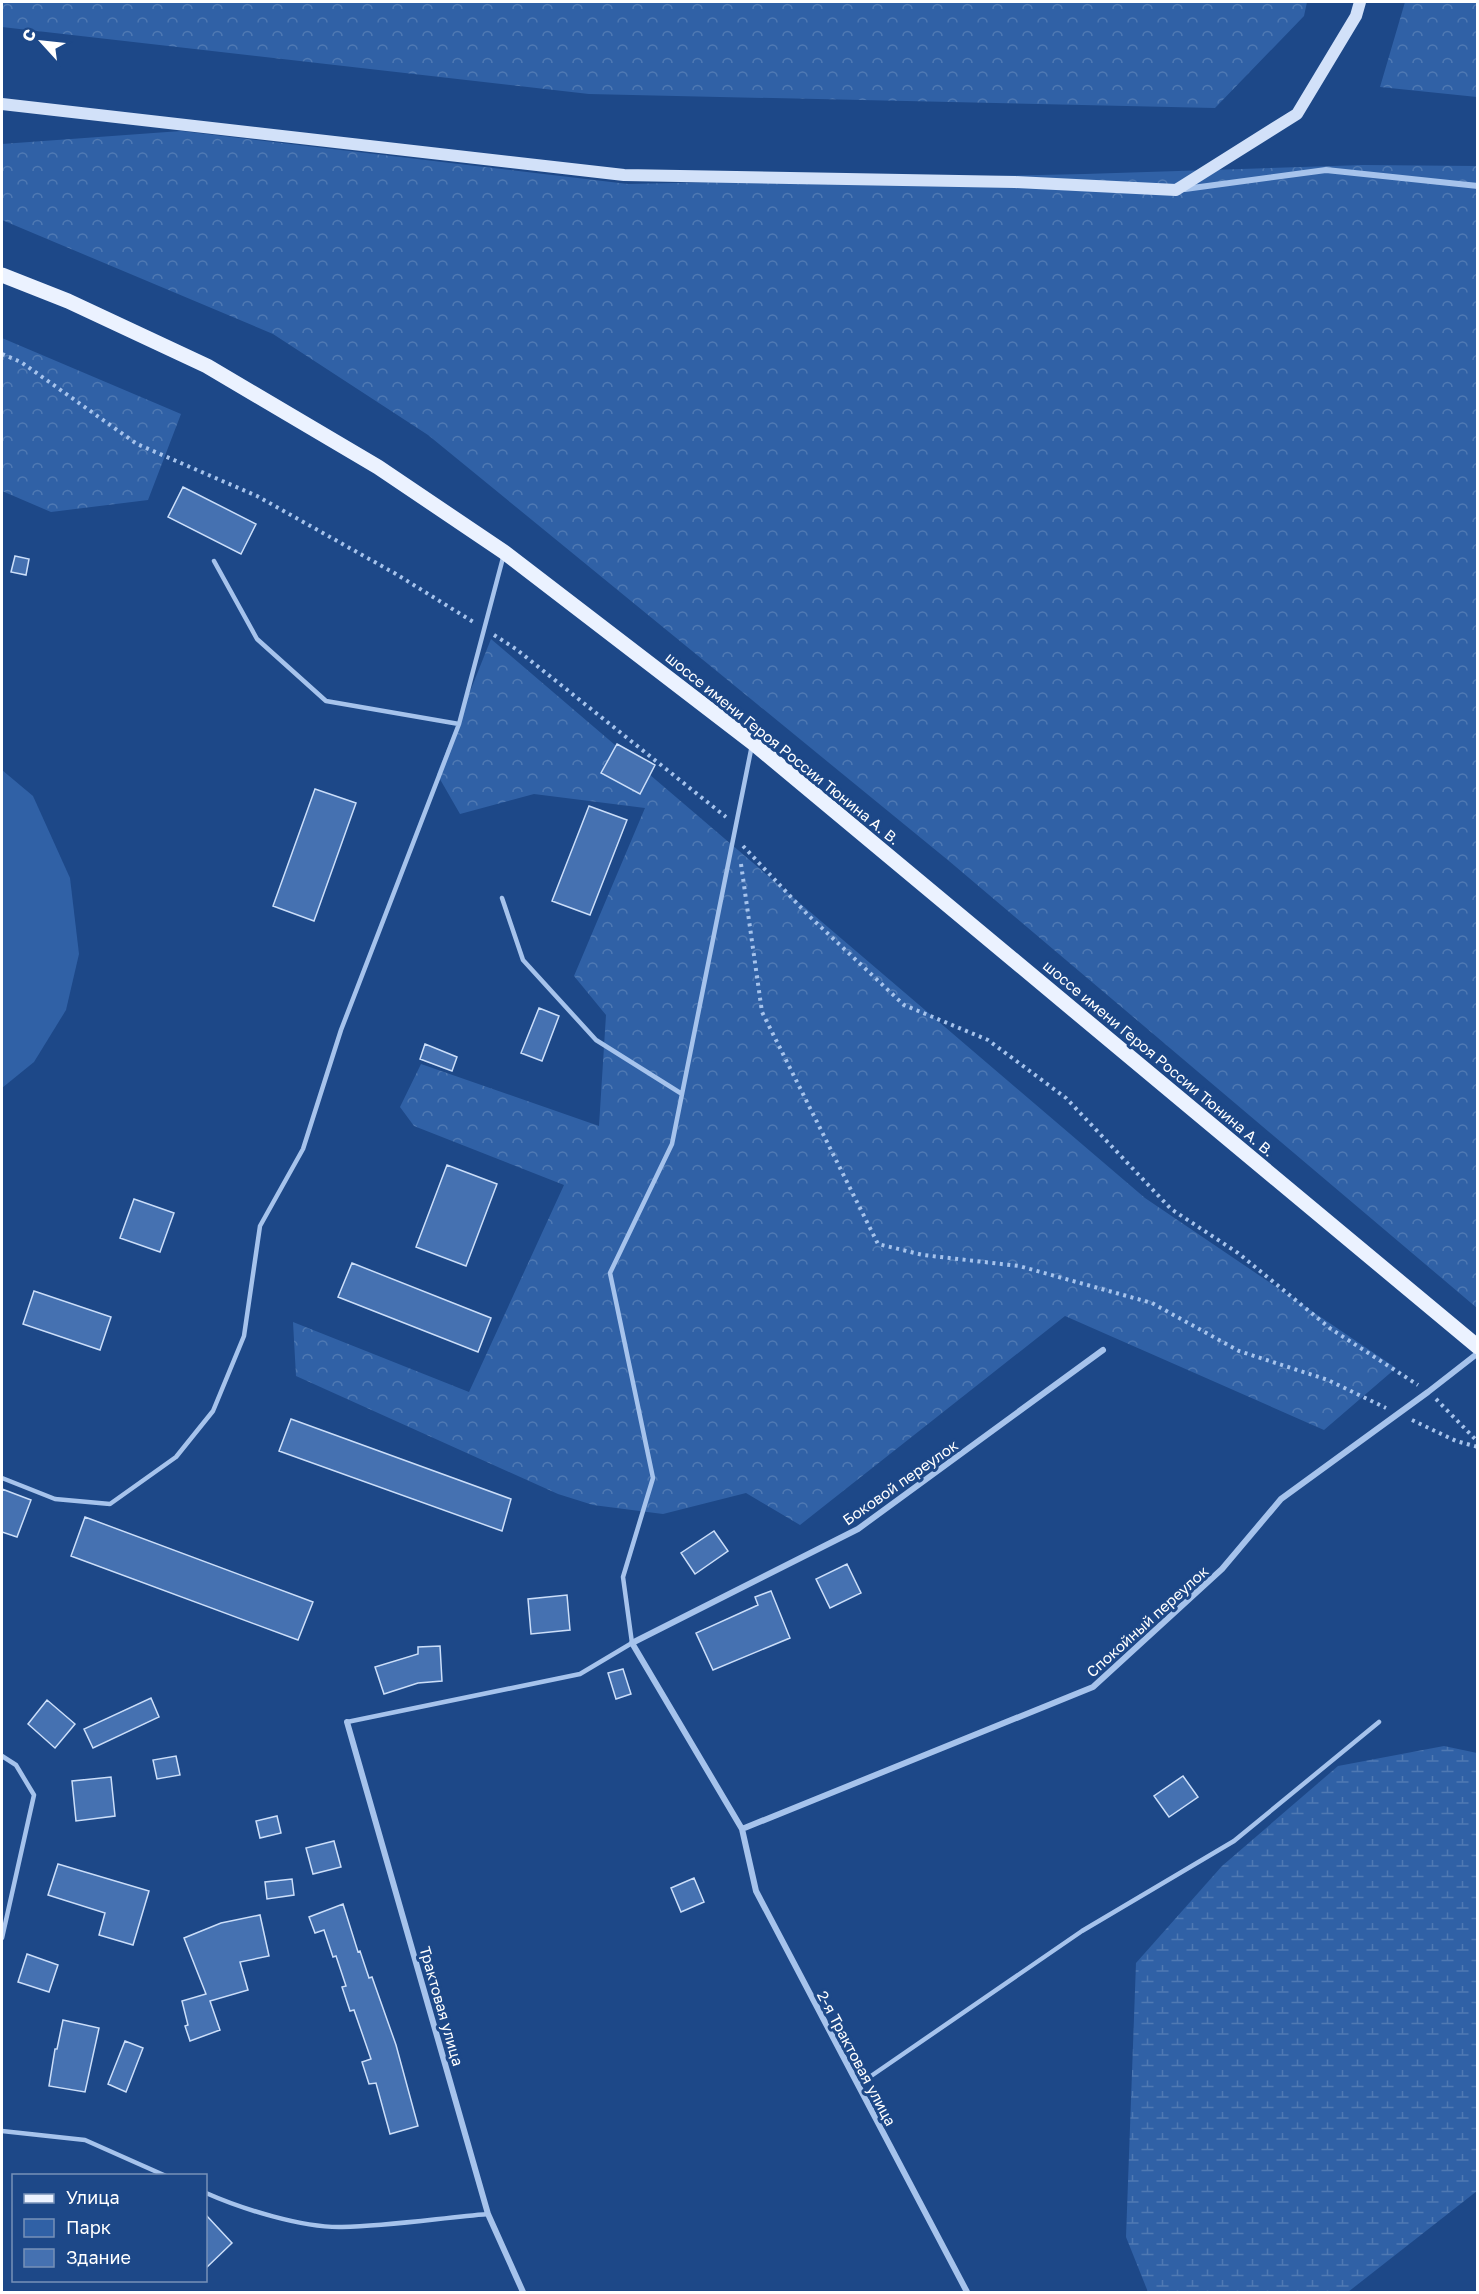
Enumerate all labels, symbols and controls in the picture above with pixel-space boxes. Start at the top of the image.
north arrow [12,12,72,72]
text: С [17,26,40,45]
street label: шоссе имени Героя России Тюнина А. В. [662,648,904,848]
street label: шоссе имени Героя России Тюнина А. В. [1040,956,1278,1160]
street label: Боковой переулок [839,1435,961,1529]
street label: Спокойный переулок [1082,1561,1212,1680]
street label: Трактовая улица [416,1944,468,2068]
street label: 2-я Трактовая улица [814,1987,900,2129]
legend [12,2174,207,2282]
text: Улица [66,2186,120,2208]
text: Парк [66,2216,111,2238]
text: Здание [66,2246,131,2268]

